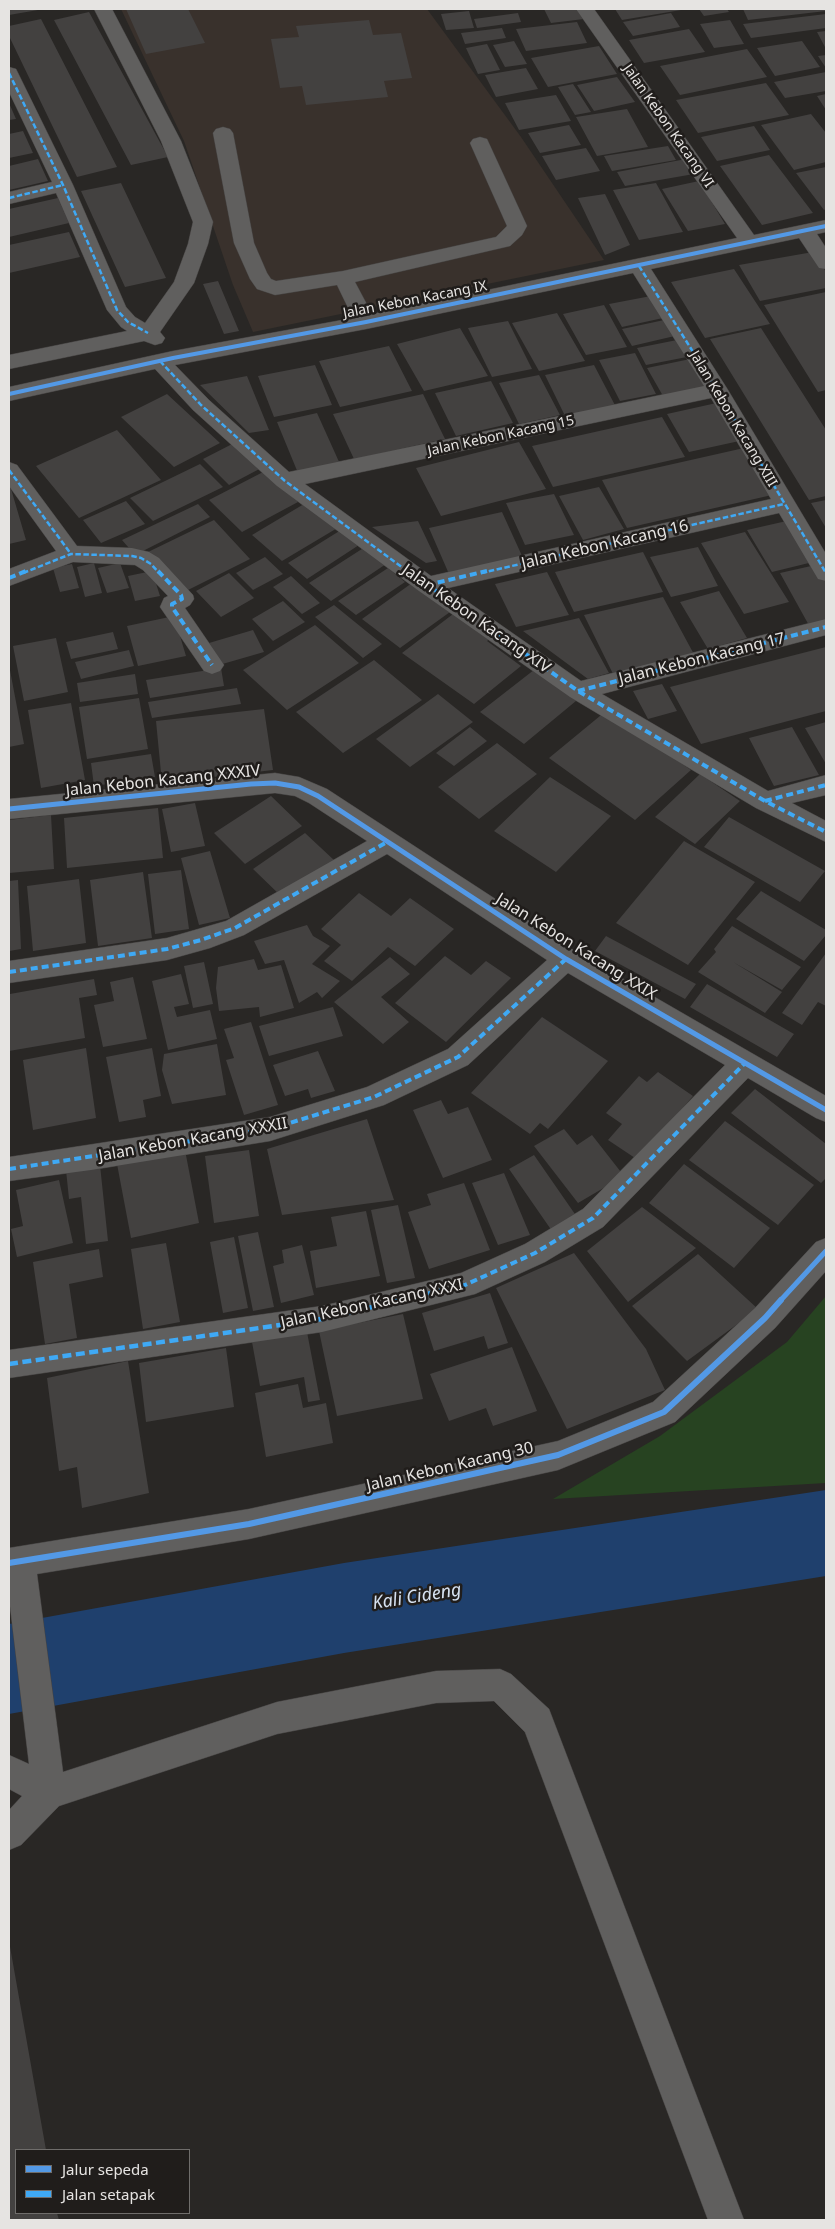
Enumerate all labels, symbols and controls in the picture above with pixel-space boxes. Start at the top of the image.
street label: Jalan Kebon Kacang VI [619,61,717,191]
street label: Jalan Kebon Kacang IX [342,278,488,322]
street label: Jalan Kebon Kacang XIII [686,348,780,490]
street label: Jalan Kebon Kacang 15 [426,412,576,460]
street label: Jalan Kebon Kacang 16 [520,516,690,574]
street label: Jalan Kebon Kacang XIV [398,560,554,678]
street label: Jalan Kebon Kacang 17 [617,629,787,689]
street label: Jalan Kebon Kacang XXXIV [65,761,261,801]
street label: Jalan Kebon Kacang XXIX [492,890,660,1004]
street label: Jalan Kebon Kacang XXXII [97,1114,289,1166]
street label: Jalan Kebon Kacang XXXI [279,1275,465,1333]
street label: Jalan Kebon Kacang 30 [365,1438,535,1496]
water label: Kali Cideng [371,1579,463,1615]
legend [15,2149,190,2214]
text: Jalur sepeda [62,2159,149,2179]
text: Jalan setapak [62,2184,155,2204]

